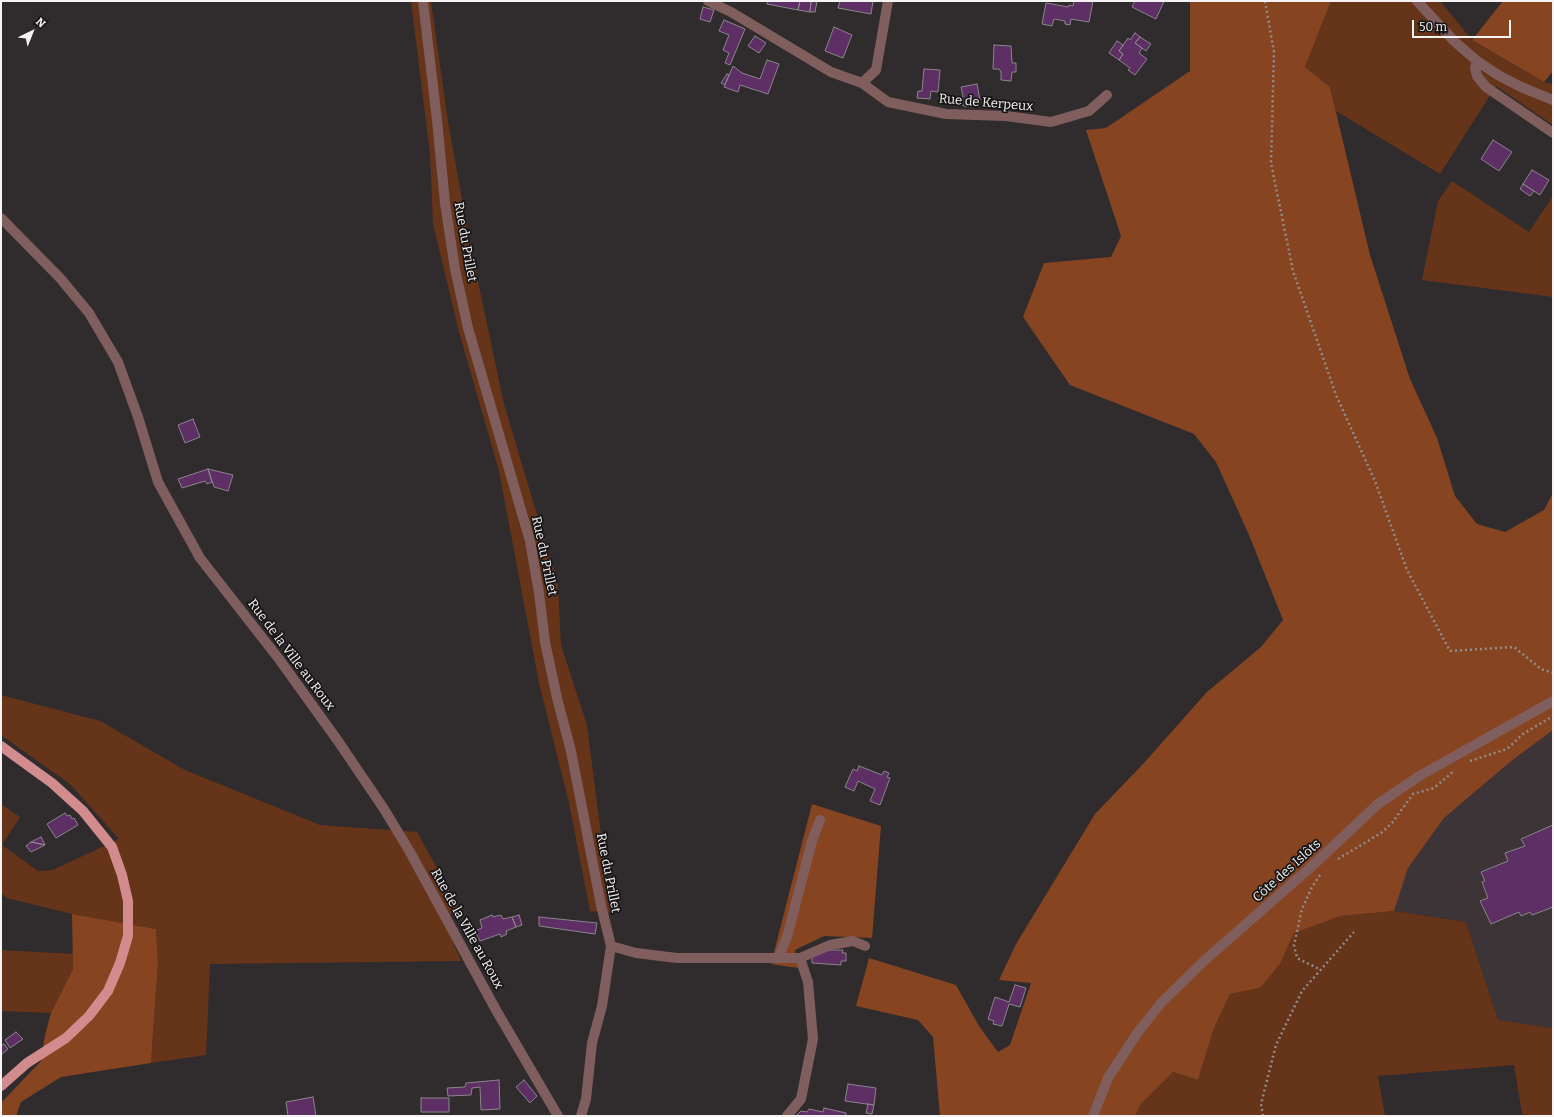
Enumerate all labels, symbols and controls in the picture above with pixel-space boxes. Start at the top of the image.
north arrow [12,12,52,52]
scale bar [1414,12,1513,38]
text: N [33,15,48,31]
text: 50 m [1419,20,1447,34]
street label: Rue de Kerpeux [938,91,1034,115]
street label: Rue du Prillet [450,201,480,283]
street label: Rue du Prillet [528,515,560,597]
street label: Rue de la Ville au Roux [244,596,338,714]
street label: Rue du Prillet [593,832,623,914]
street label: Côte des Islôts [1250,836,1324,906]
street label: Rue de la Ville au Roux [427,866,507,992]

